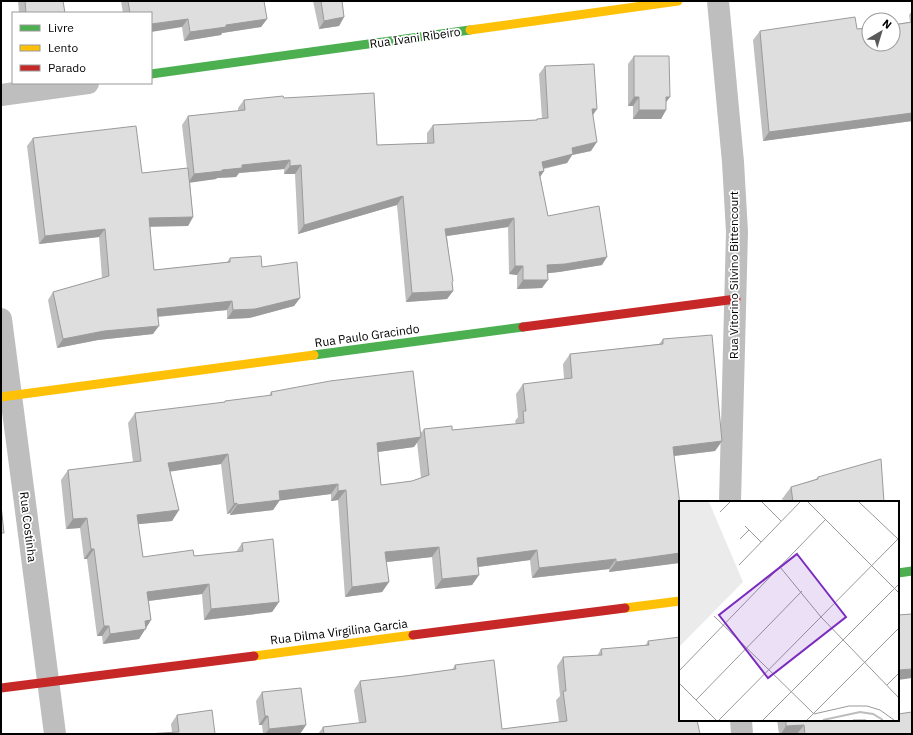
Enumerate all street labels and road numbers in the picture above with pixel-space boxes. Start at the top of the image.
street label: Rua Ivani Ribeiro [368,24,462,51]
street label: Rua Vitorino Silvino Bittencourt [726,191,741,359]
street label: Rua Paulo Gracindo [314,321,421,350]
street label: Rua Costinha [17,491,40,564]
street label: Rua Dilma Virgilina Garcia [269,616,409,647]

